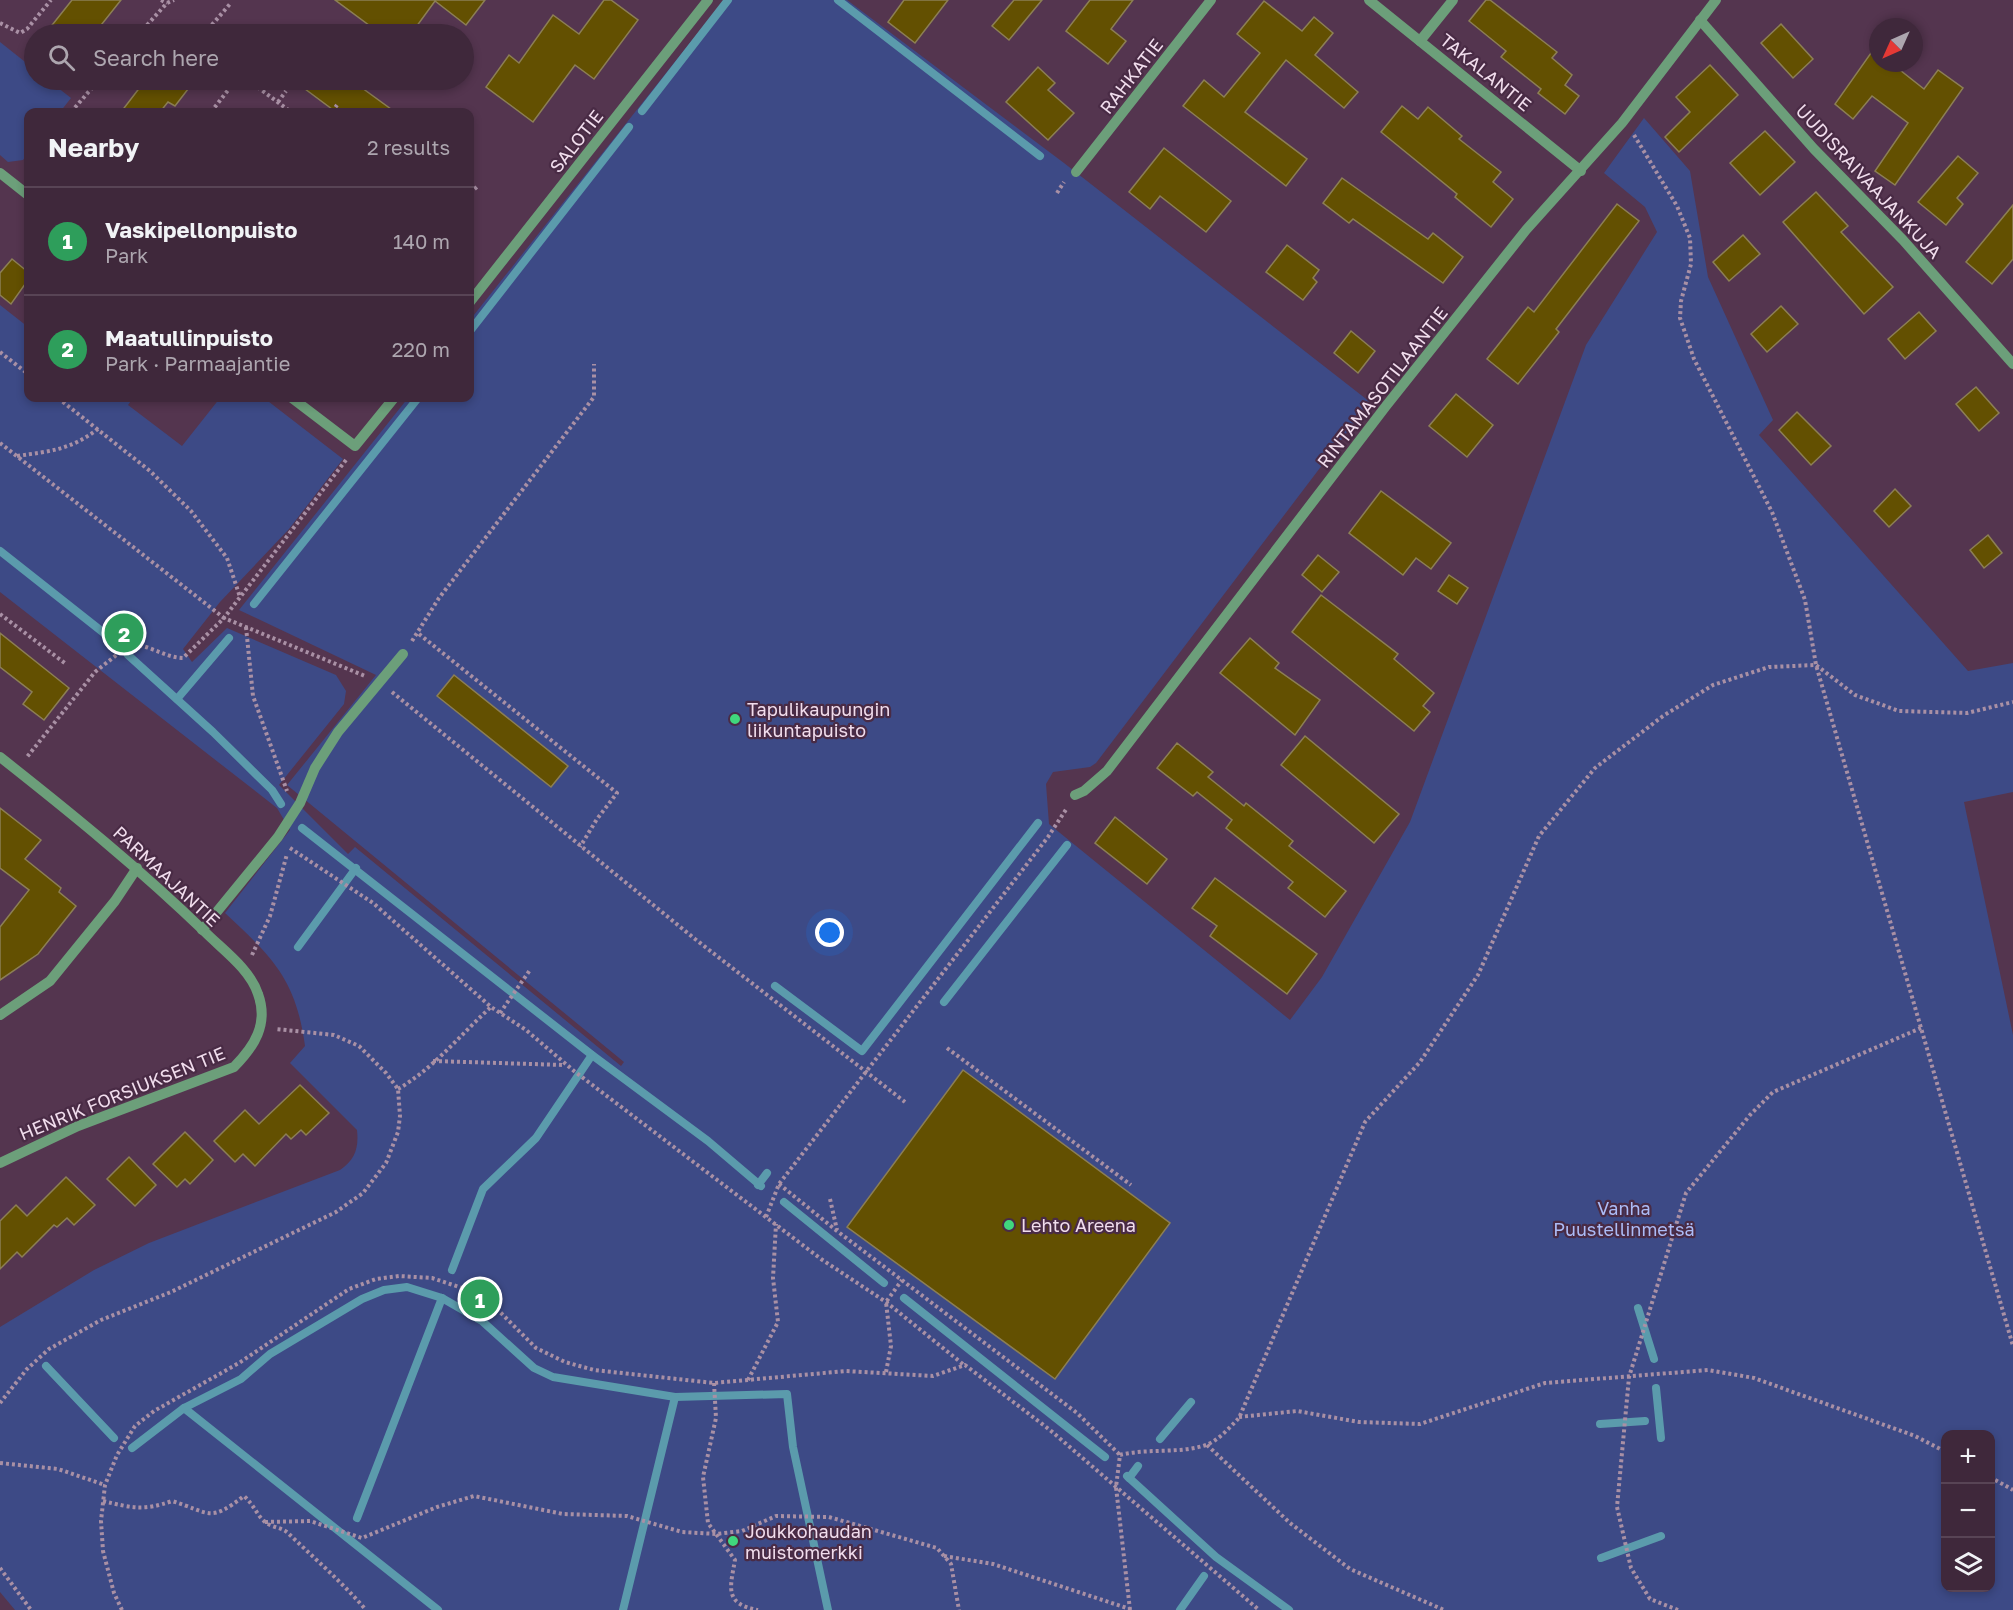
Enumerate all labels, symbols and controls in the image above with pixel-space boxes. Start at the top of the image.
north arrow [1869,18,1923,72]
search box [24,24,474,90]
street label: TAKALANTIE [1436,29,1536,115]
street label: RAHKATIE [1095,34,1167,118]
icon: search [45,41,78,74]
text: Search here [93,44,219,71]
street label: UUDISRAIVAAJANKUJA [1792,99,1946,263]
street label: SALOTIE [545,105,607,177]
text: Nearby [48,132,139,163]
text: 2 results [367,135,450,159]
text: Vaskipellonpuisto [105,216,298,243]
text: 1 [62,229,73,253]
text: 140 m [393,229,450,253]
text: Park [105,243,148,267]
street label: RINTAMASOTILAANTIE [1312,302,1452,472]
text: Maatullinpuisto [105,324,273,351]
text: 2 [61,337,74,361]
text: 220 m [392,337,450,361]
text: Park · Parmaajantie [105,351,290,375]
pin: 2 [104,610,144,656]
place label: Tapulikaupungin liikuntapuisto [747,698,890,741]
marker: Tapulikaupungin liikuntapuisto [728,712,742,726]
street label: PARMAAJANTIE [109,821,225,931]
your location [815,918,844,947]
street label: HENRIK FORSIUKSEN TIE [16,1042,228,1144]
park label: Vanha Puustellinmetsä [1553,1197,1695,1240]
place label: Lehto Areena [1021,1214,1136,1236]
marker: Lehto Areena [1002,1218,1016,1232]
pin: 1 [460,1276,500,1322]
map controls [1941,1430,1995,1592]
button: + [1941,1430,1995,1484]
button: − [1941,1484,1995,1538]
place label: Joukkohaudan muistomerkki [745,1520,872,1563]
marker: Joukkohaudan muistomerkki [726,1534,740,1548]
button: layers [1941,1538,1995,1592]

